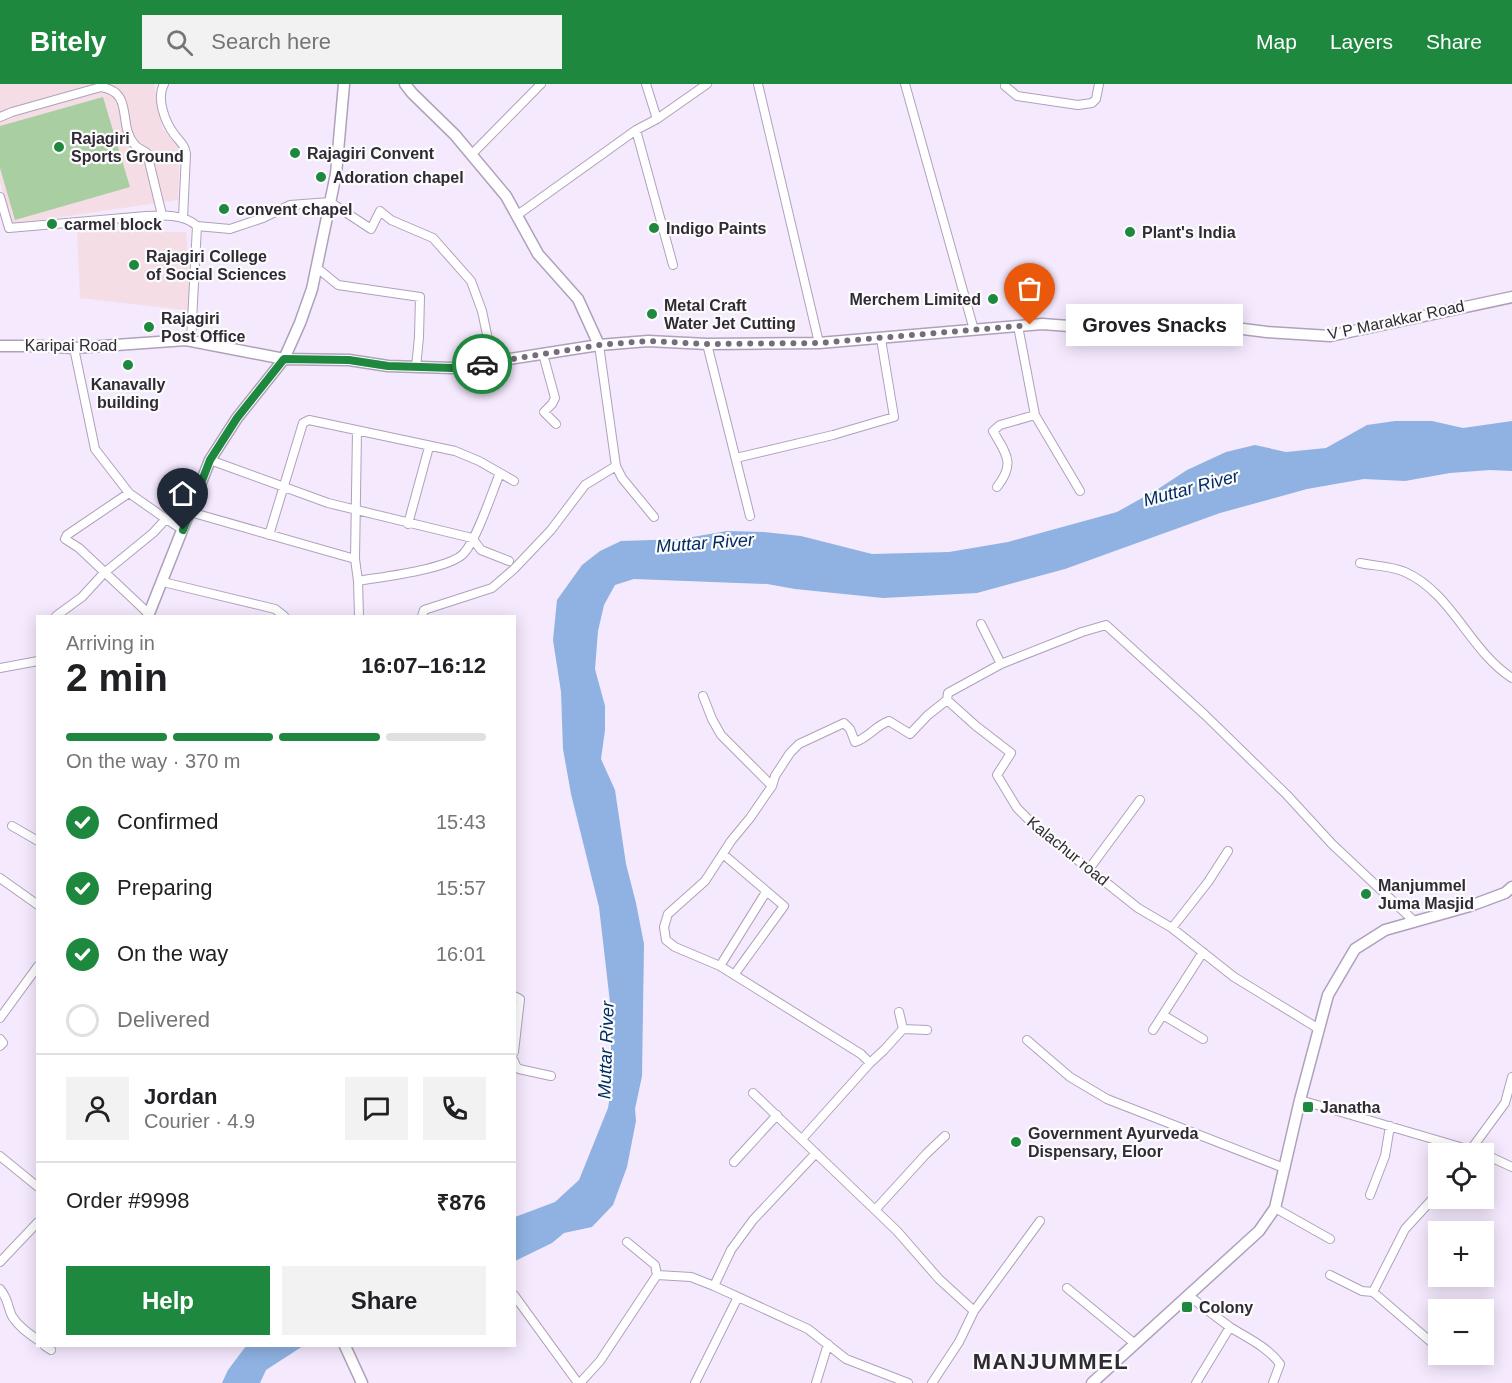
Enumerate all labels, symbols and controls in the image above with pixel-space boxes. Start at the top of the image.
search box [142,15,562,69]
text: Bitely [30,26,106,57]
icon: search [163,26,196,59]
text: Search here [211,29,331,54]
text: Map [1256,30,1297,53]
text: Layers [1330,30,1393,53]
text: Share [1426,30,1482,53]
place label: Rajagiri Sports Ground [71,130,184,165]
marker: Rajagiri Sports Ground [52,140,66,154]
place label: Rajagiri Convent [307,145,435,162]
marker: Rajagiri Convent [288,146,302,160]
place label: Adoration chapel [333,169,464,186]
marker: Adoration chapel [314,170,328,184]
place label: convent chapel [236,201,352,218]
marker: convent chapel [217,202,231,216]
place label: carmel block [64,216,162,233]
marker: carmel block [45,217,59,231]
place label: Indigo Paints [666,220,767,237]
marker: Indigo Paints [647,221,661,235]
place label: Plant's India [1142,224,1236,241]
marker: Plant's India [1123,225,1137,239]
place label: Rajagiri College of Social Sciences [146,248,287,283]
marker: Rajagiri College of Social Sciences [127,258,141,272]
pin [1004,263,1055,325]
icon: bag [1013,272,1046,305]
place label: Merchem Limited [849,291,981,308]
marker: Merchem Limited [986,292,1000,306]
place label: Metal Craft Water Jet Cutting [664,297,796,332]
street label: V P Marakkar Road [1326,297,1466,343]
callout: Groves Snacks [1066,304,1243,346]
marker: Metal Craft Water Jet Cutting [645,307,659,321]
place label: Rajagiri Post Office [161,310,246,345]
text: Groves Snacks [1082,314,1227,336]
marker: Rajagiri Post Office [142,320,156,334]
courier [452,334,512,394]
street label: Karipai Road [25,337,117,354]
icon: car [466,348,499,381]
marker: Kanavally building [121,358,135,372]
place label: Kanavally building [91,376,165,411]
water label: Muttar River [1141,465,1242,510]
pin [157,468,208,530]
icon: home [166,477,199,510]
water label: Muttar River [655,530,756,556]
text: Arriving in [66,632,155,654]
text: 16:07–16:12 [361,653,486,678]
text: 2 min [66,656,168,699]
text: On the way · 370 m [66,750,241,772]
icon: check [66,806,99,839]
text: Confirmed [117,809,218,834]
text: 15:43 [436,811,486,833]
street label: Kalachur road [1024,813,1112,889]
icon: check [66,872,99,905]
text: Preparing [117,875,212,900]
text: 15:57 [436,877,486,899]
place label: Manjummel Juma Masjid [1378,877,1474,912]
marker: Manjummel Juma Masjid [1359,887,1373,901]
icon: check [66,938,99,971]
text: On the way [117,941,228,966]
text: 16:01 [436,943,486,965]
water label: Muttar River [594,1000,618,1099]
text: Delivered [117,1007,210,1032]
button: person [66,1077,129,1140]
button: chat [345,1077,408,1140]
button: phone [423,1077,486,1140]
text: Jordan [144,1084,217,1109]
place label: Janatha [1320,1099,1381,1116]
marker: Janatha [1301,1100,1315,1114]
text: Courier · 4.9 [144,1110,255,1132]
place label: Government Ayurveda Dispensary, Eloor [1028,1125,1199,1160]
marker: Government Ayurveda Dispensary, Eloor [1009,1135,1023,1149]
map controls [1428,1143,1494,1365]
button: locate [1428,1143,1494,1209]
text: Order #9998 [66,1188,190,1213]
text: ₹876 [437,1190,486,1215]
button: + [1428,1221,1494,1287]
button: Help [66,1266,270,1335]
button: Share [282,1266,486,1335]
place label: Colony [1199,1299,1253,1316]
button: − [1428,1299,1494,1365]
marker: Colony [1180,1300,1194,1314]
district label: MANJUMMEL [973,1349,1129,1374]

